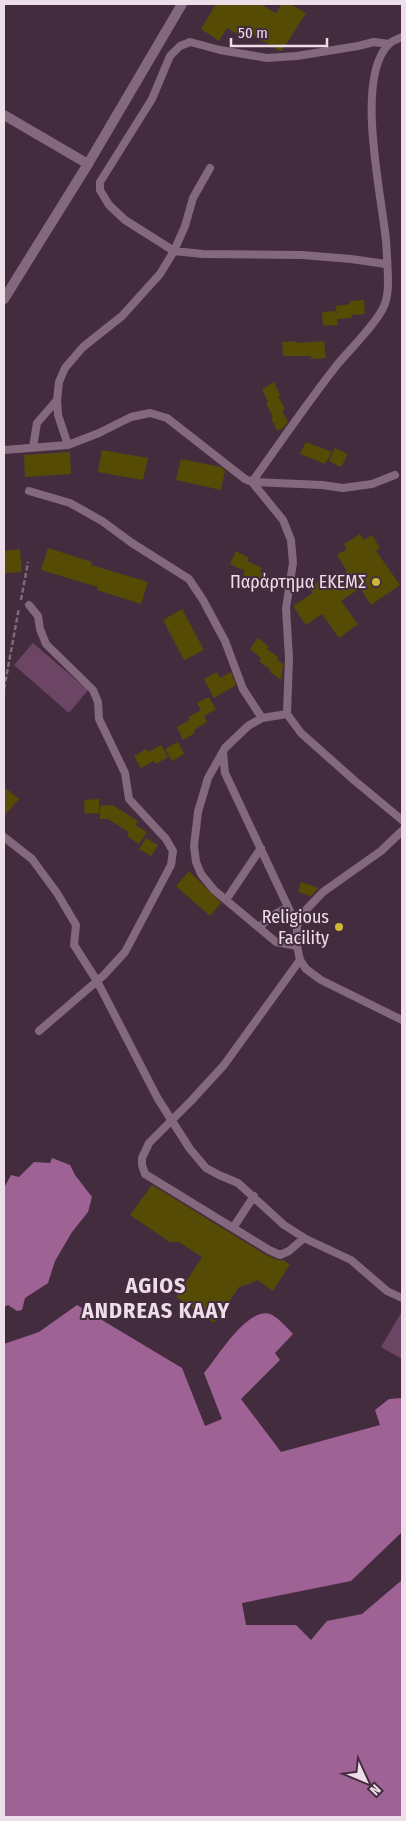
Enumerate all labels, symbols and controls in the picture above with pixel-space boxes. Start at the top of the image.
scale bar [231,15,327,47]
text: 50 m [238,24,268,42]
place label: Παράρτημα ΕΚΕΜΣ [230,571,366,593]
marker: Παράρτημα ΕΚΕΜΣ [370,576,382,588]
place label: Religious Facility [262,906,329,949]
marker: Religious Facility [333,921,345,933]
district label: AGIOS ANDREAS KAAY [81,1272,230,1324]
north arrow [341,1756,391,1806]
text: N [366,1781,384,1799]

